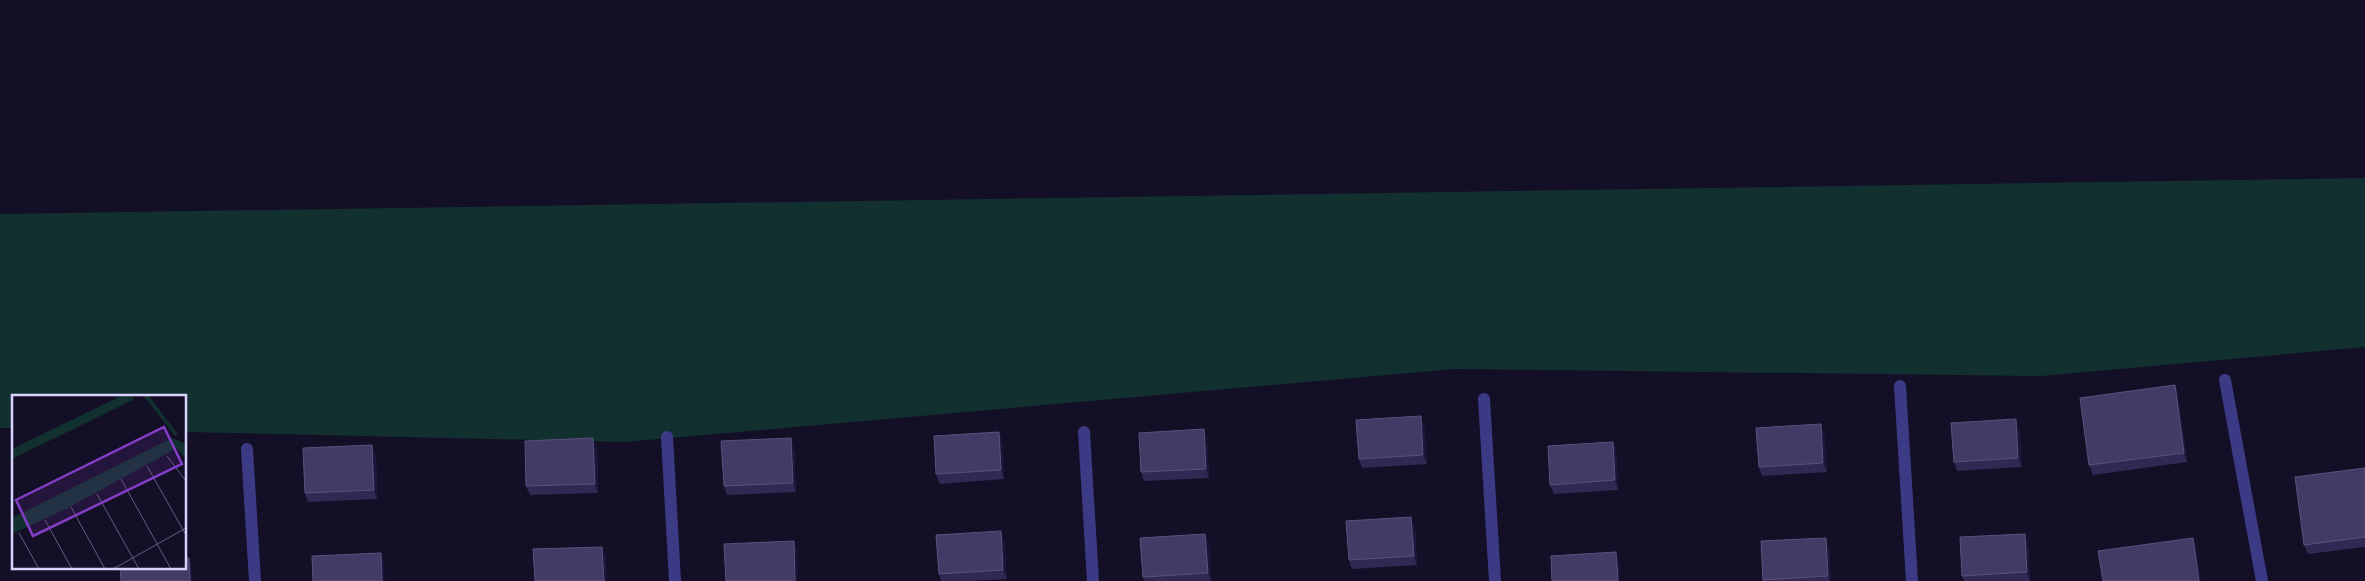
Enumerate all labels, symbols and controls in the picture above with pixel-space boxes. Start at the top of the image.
inset map [12,395,186,568]

